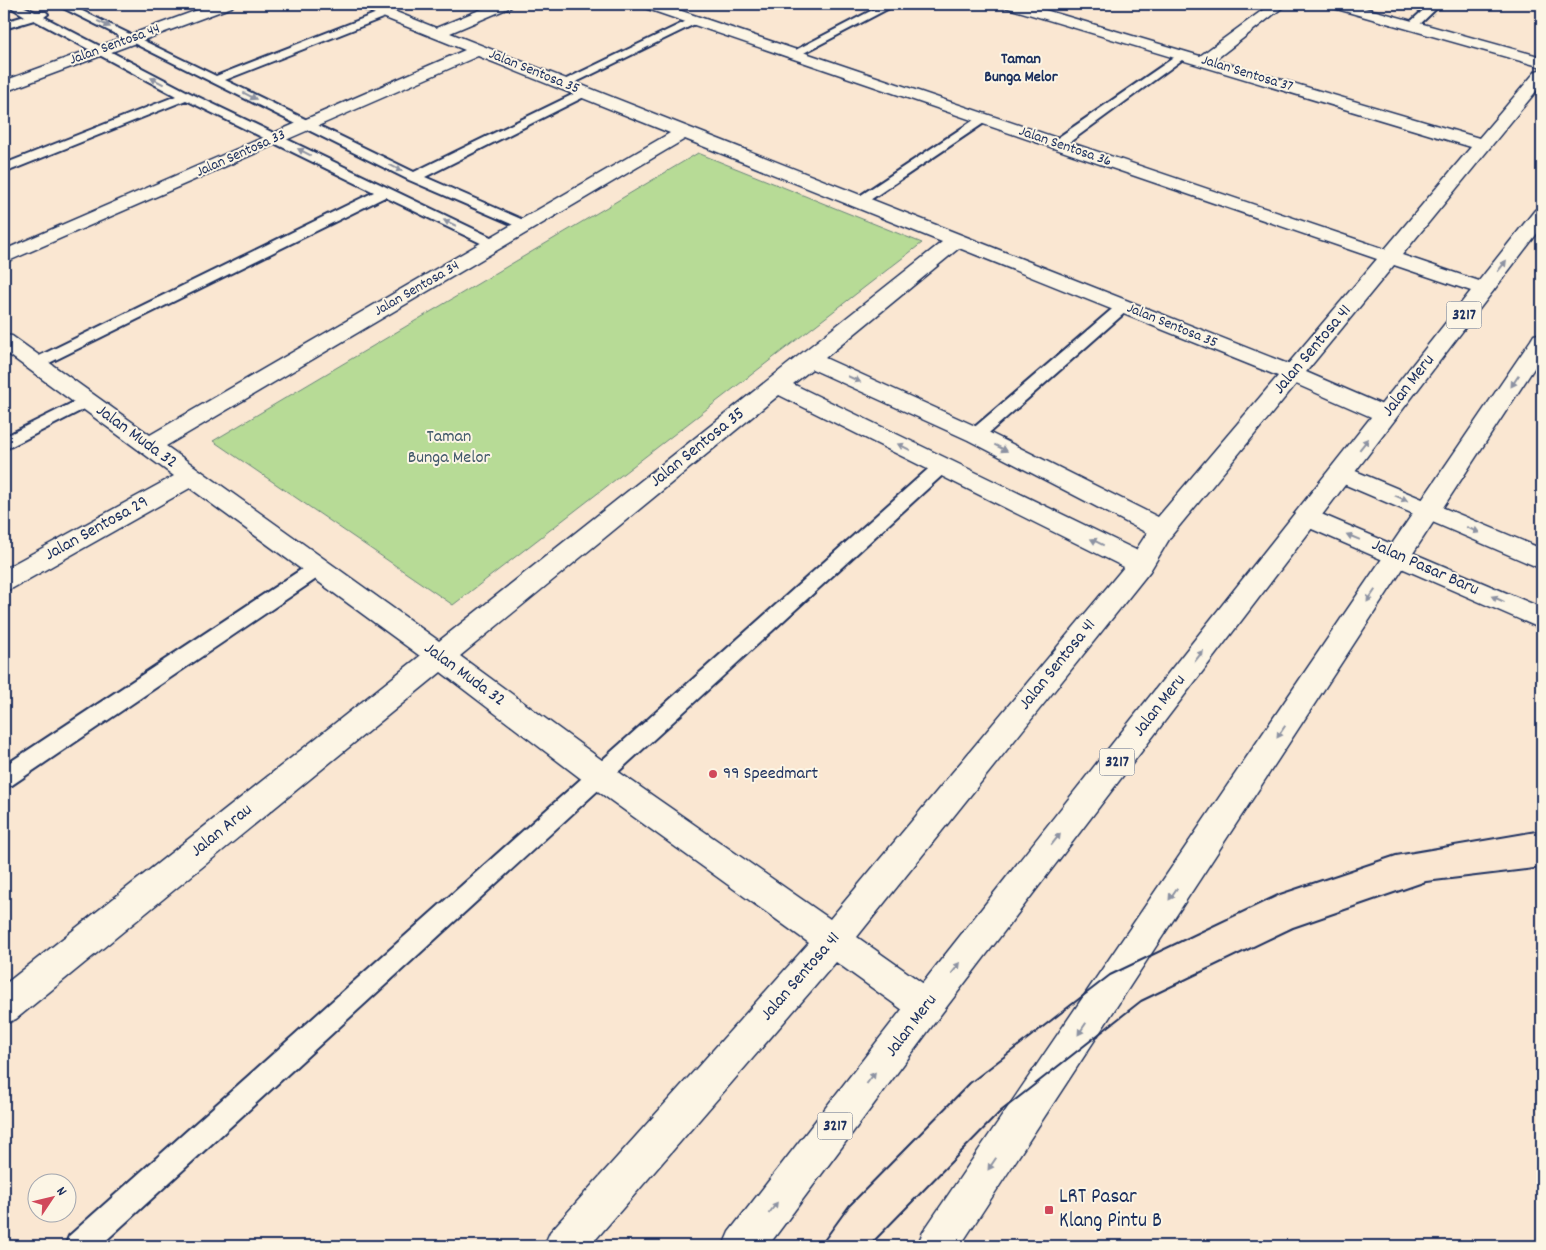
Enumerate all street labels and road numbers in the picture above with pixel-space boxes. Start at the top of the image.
street label: Jalan Sentosa 44 [67,18,163,72]
street label: Jalan Sentosa 35 [485,44,583,100]
street label: Jalan Sentosa 37 [1198,50,1296,98]
street label: Jalan Sentosa 36 [1016,121,1114,173]
street label: Jalan Sentosa 33 [193,124,289,184]
street label: Jalan Sentosa 34 [370,256,464,322]
street label: Jalan Sentosa 35 [1123,298,1221,354]
street label: Jalan Sentosa 41 [1268,300,1358,400]
road number: 3217 [1446,302,1482,328]
street label: Jalan Meru [1377,350,1441,422]
street label: Jalan Muda 32 [90,399,182,475]
street label: Jalan Sentosa 35 [645,402,751,494]
street label: Jalan Sentosa 29 [41,490,153,568]
street label: Jalan Pasar Baru [1367,533,1483,603]
street label: Jalan Sentosa 41 [1014,614,1102,716]
street label: Jalan Muda 32 [418,637,510,713]
street label: Jalan Meru [1128,670,1192,742]
road number: 3217 [1100,749,1134,776]
street label: Jalan Arau [186,798,258,864]
street label: Jalan Sentosa 41 [755,927,847,1027]
street label: Jalan Meru [880,989,944,1063]
road number: 3217 [818,1112,852,1140]

